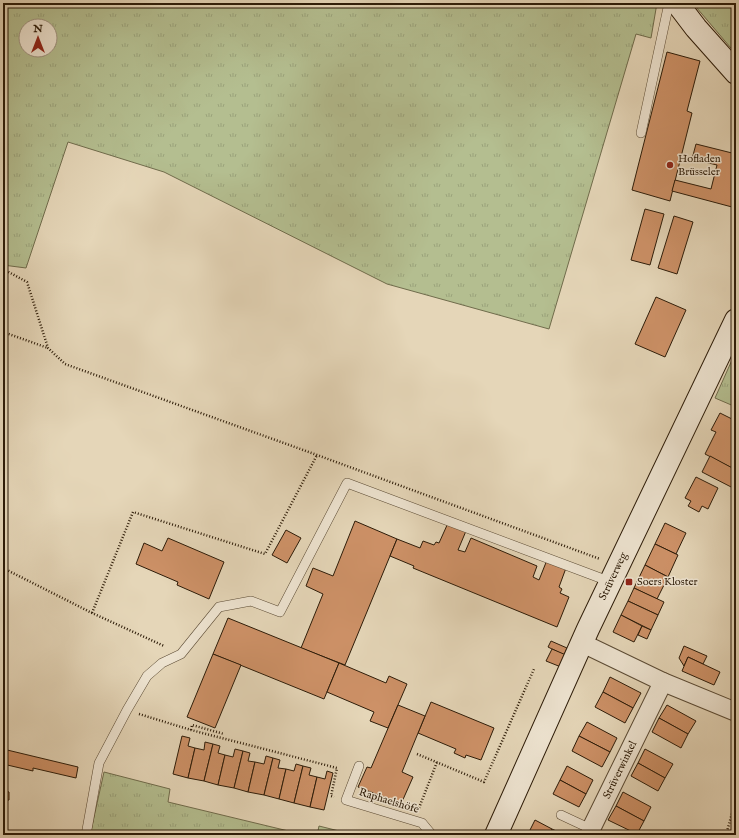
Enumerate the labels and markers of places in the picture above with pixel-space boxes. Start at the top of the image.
place label: Hofladen Brüsseler [678,152,721,179]
marker: Hofladen Brüsseler [665,160,675,170]
place label: Soers Kloster [637,575,698,589]
marker: Soers Kloster [624,577,634,587]

